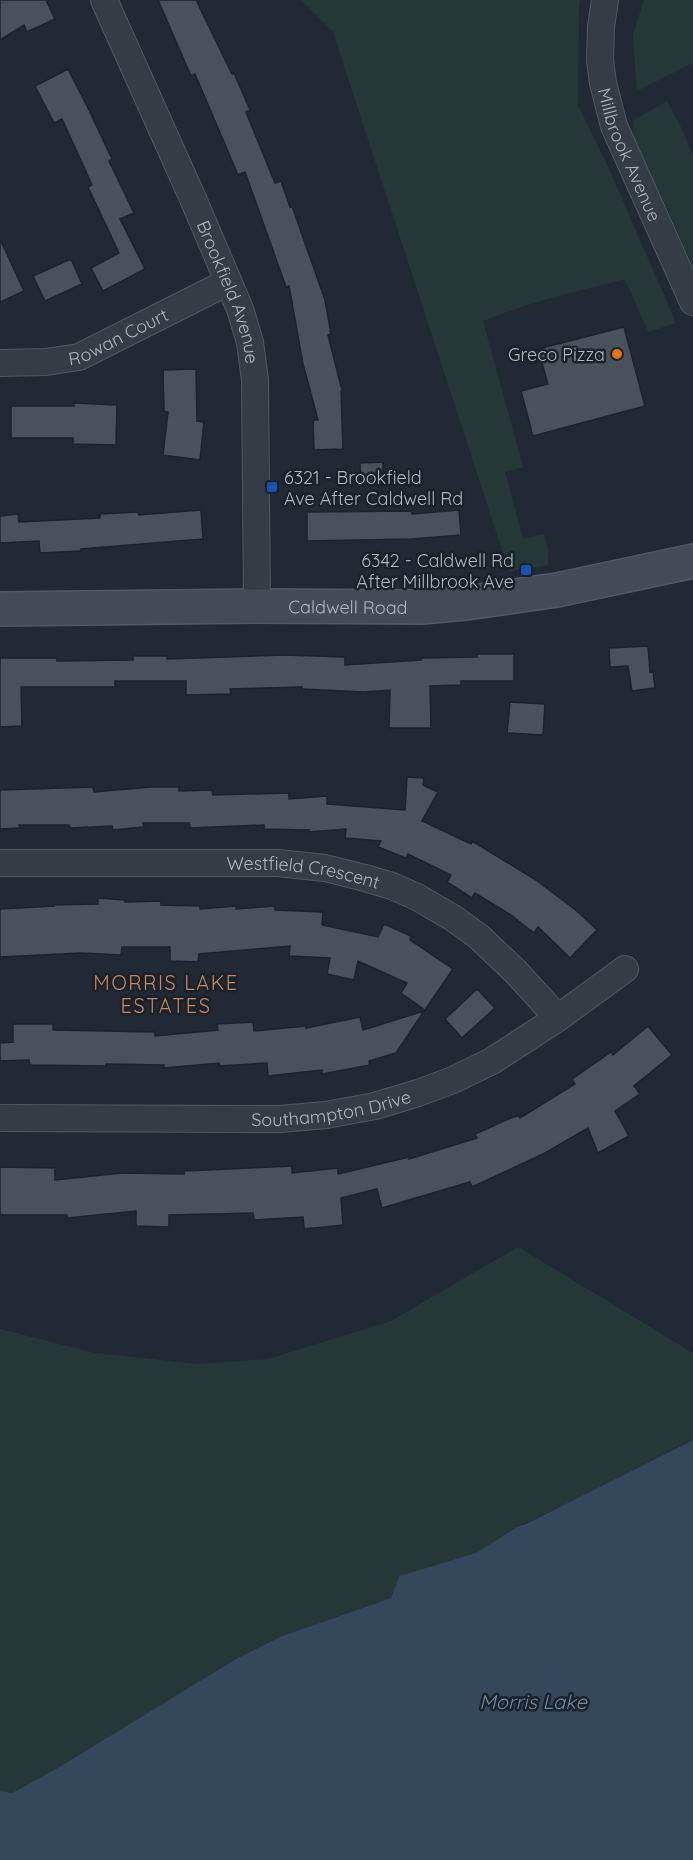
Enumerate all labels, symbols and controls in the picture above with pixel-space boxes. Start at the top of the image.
street label: Millbrook Avenue [593,85,667,225]
street label: Brookfield Avenue [192,217,264,365]
street label: Rowan Court [67,303,172,370]
place label: Greco Pizza [508,343,605,366]
marker: Greco Pizza [610,347,624,361]
place label: 6321 - Brookfield Ave After Caldwell Rd [284,466,463,510]
marker: 6321 - Brookfield Ave After Caldwell Rd [265,480,279,494]
place label: 6342 - Caldwell Rd After Millbrook Ave [356,549,514,593]
marker: 6342 - Caldwell Rd After Millbrook Ave [519,563,533,577]
street label: Caldwell Road [288,595,408,618]
street label: Westfield Crescent [226,852,383,893]
district label: MORRIS LAKE ESTATES [93,970,239,1018]
street label: Southampton Drive [251,1084,413,1131]
water label: Morris Lake [479,1689,587,1714]

